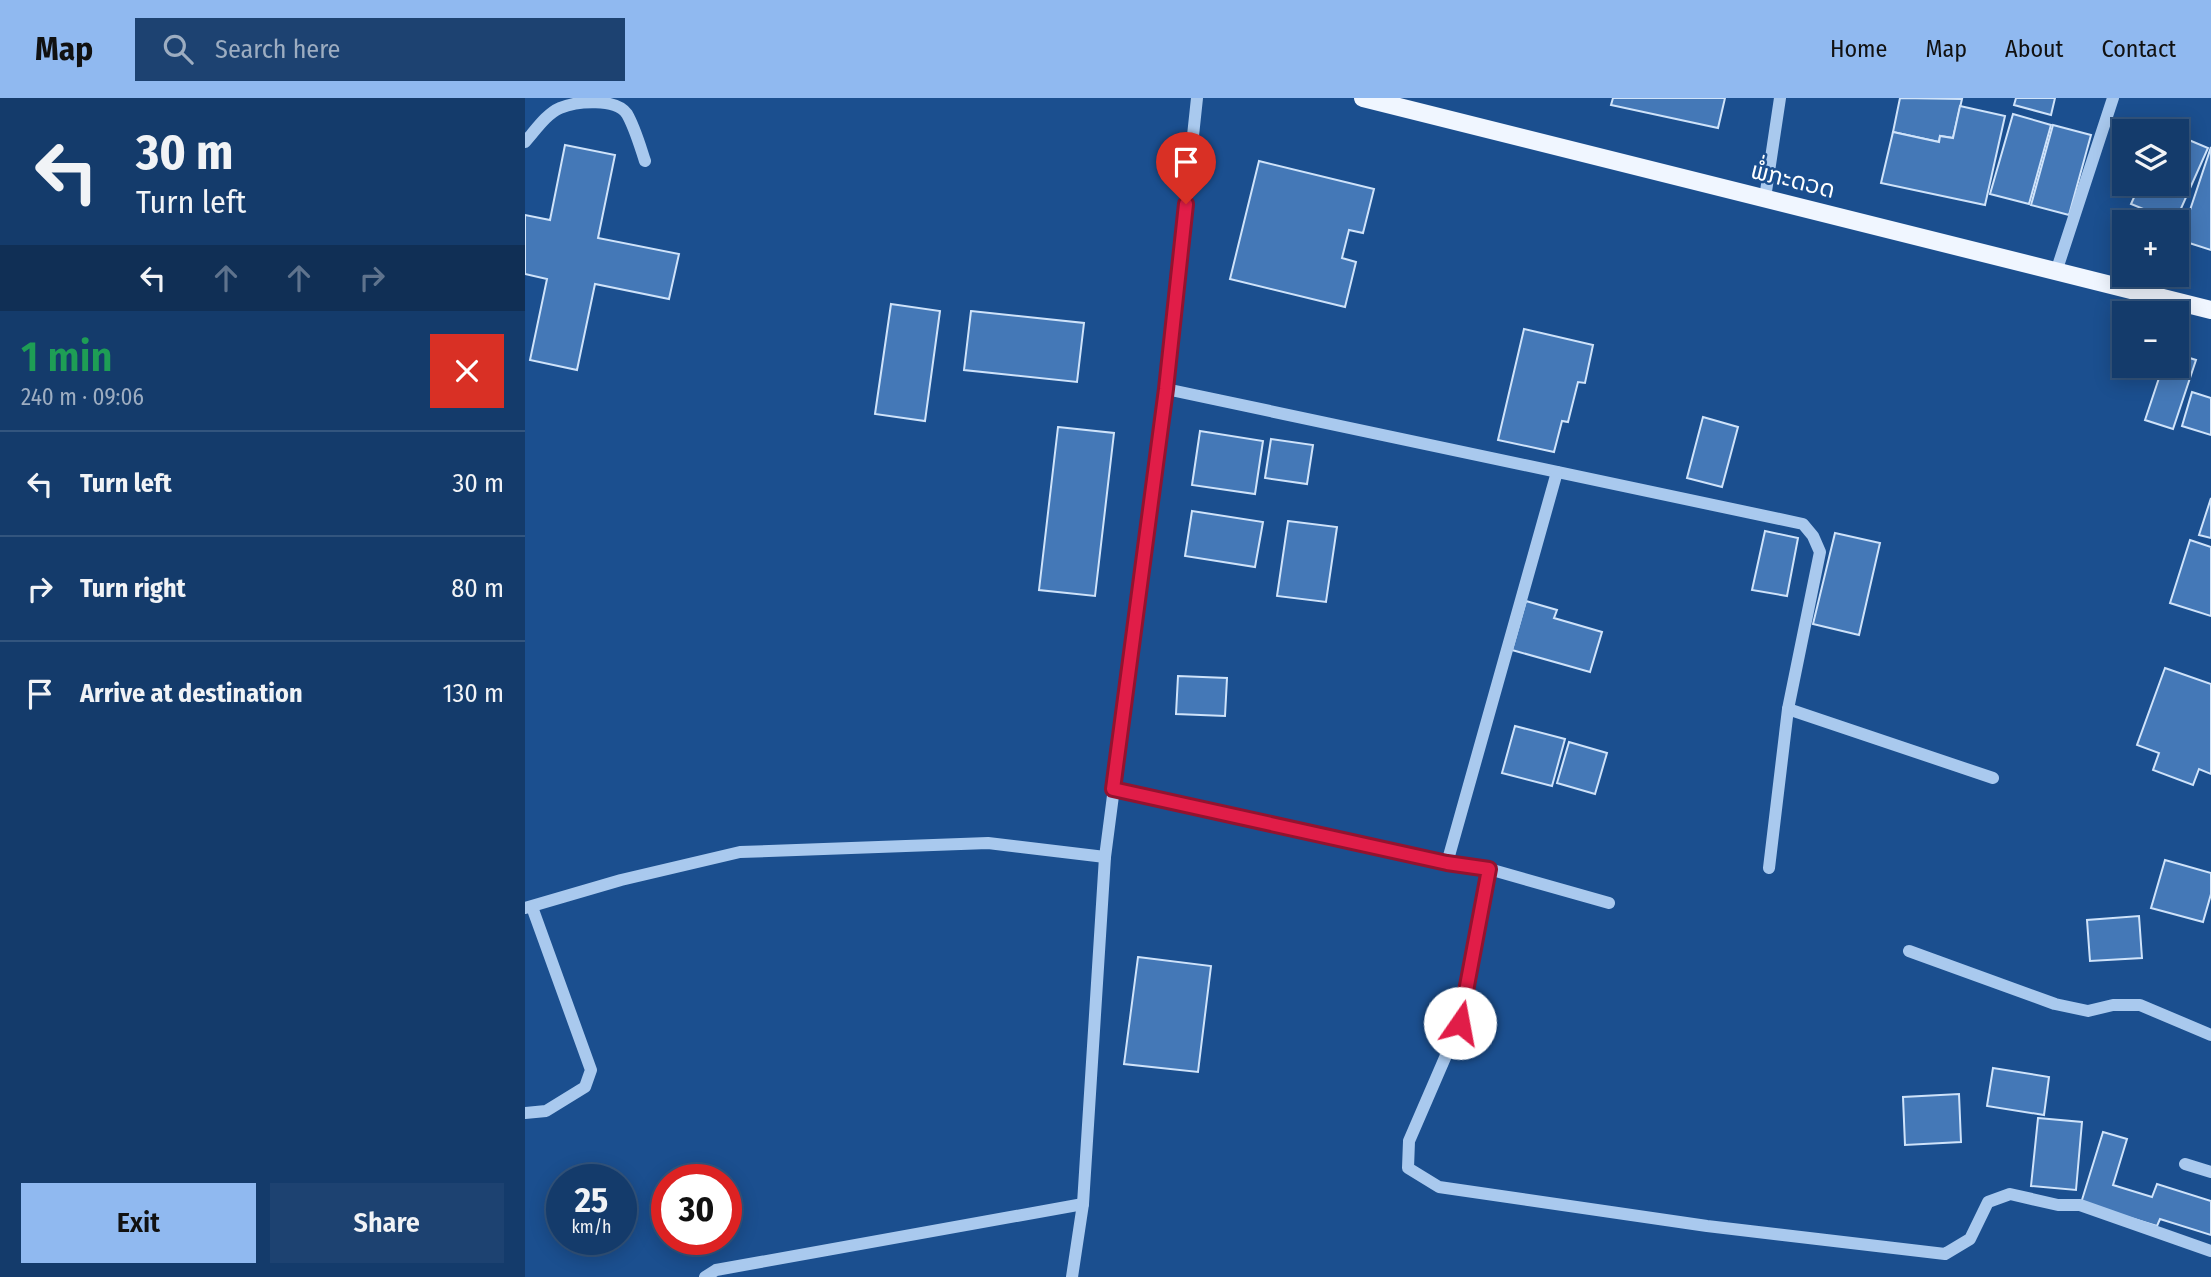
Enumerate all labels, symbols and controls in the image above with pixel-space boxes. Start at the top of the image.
search box [135,18,625,81]
text: Map [35,29,93,69]
icon: search [159,30,197,68]
text: Search here [215,34,340,65]
text: Home [1830,35,1887,63]
text: Map [1925,35,1967,63]
text: About [2005,35,2063,63]
text: Contact [2101,35,2176,63]
map controls [2112,119,2189,378]
button: layers [2112,119,2189,196]
text: 30 m [136,123,234,182]
icon: left [21,126,112,217]
pin [1156,132,1216,204]
icon: arrive [1167,143,1205,181]
street label: ພໍ່ກະດວດ [1748,152,1839,204]
text: Turn left [136,183,246,221]
button: + [2112,210,2189,287]
icon: left [134,259,172,297]
icon: ahead [207,259,245,297]
icon: ahead [280,259,318,297]
icon: right [353,259,391,297]
button: − [2112,301,2189,378]
text: 1 min [21,332,112,382]
button: close [430,334,504,408]
text: 240 m · 09:06 [21,383,144,411]
icon: left [21,465,59,503]
text: Turn left [80,468,172,499]
text: 30 m [453,468,504,499]
icon: right [21,570,59,608]
text: Turn right [80,573,186,604]
text: 80 m [451,573,504,604]
icon: arrive [21,675,59,713]
text: Arrive at destination [80,678,303,709]
text: 130 m [442,678,504,709]
position arrow [1423,986,1497,1060]
speed limit sign: 30 [651,1164,742,1255]
text: 25 [575,1179,608,1221]
button: Exit [21,1183,256,1263]
button: Share [270,1183,504,1263]
text: km/h [571,1216,612,1238]

